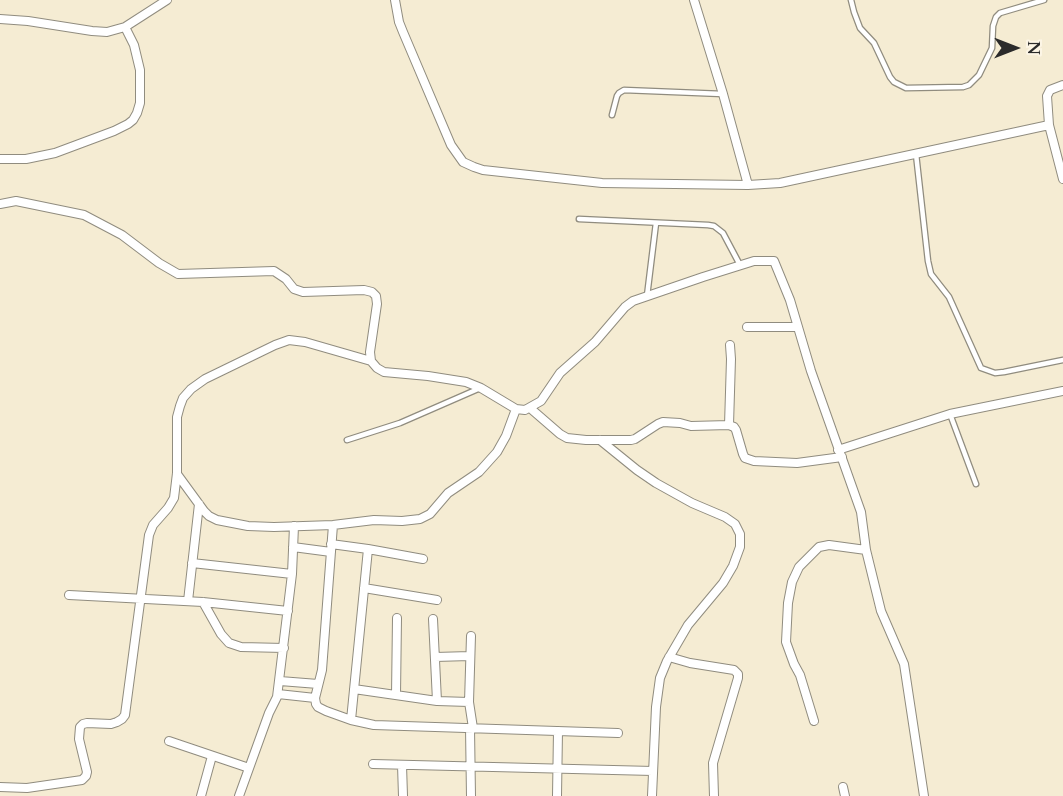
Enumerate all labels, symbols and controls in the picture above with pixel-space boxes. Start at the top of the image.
north arrow [985,18,1045,78]
text: N [1022,41,1044,55]

